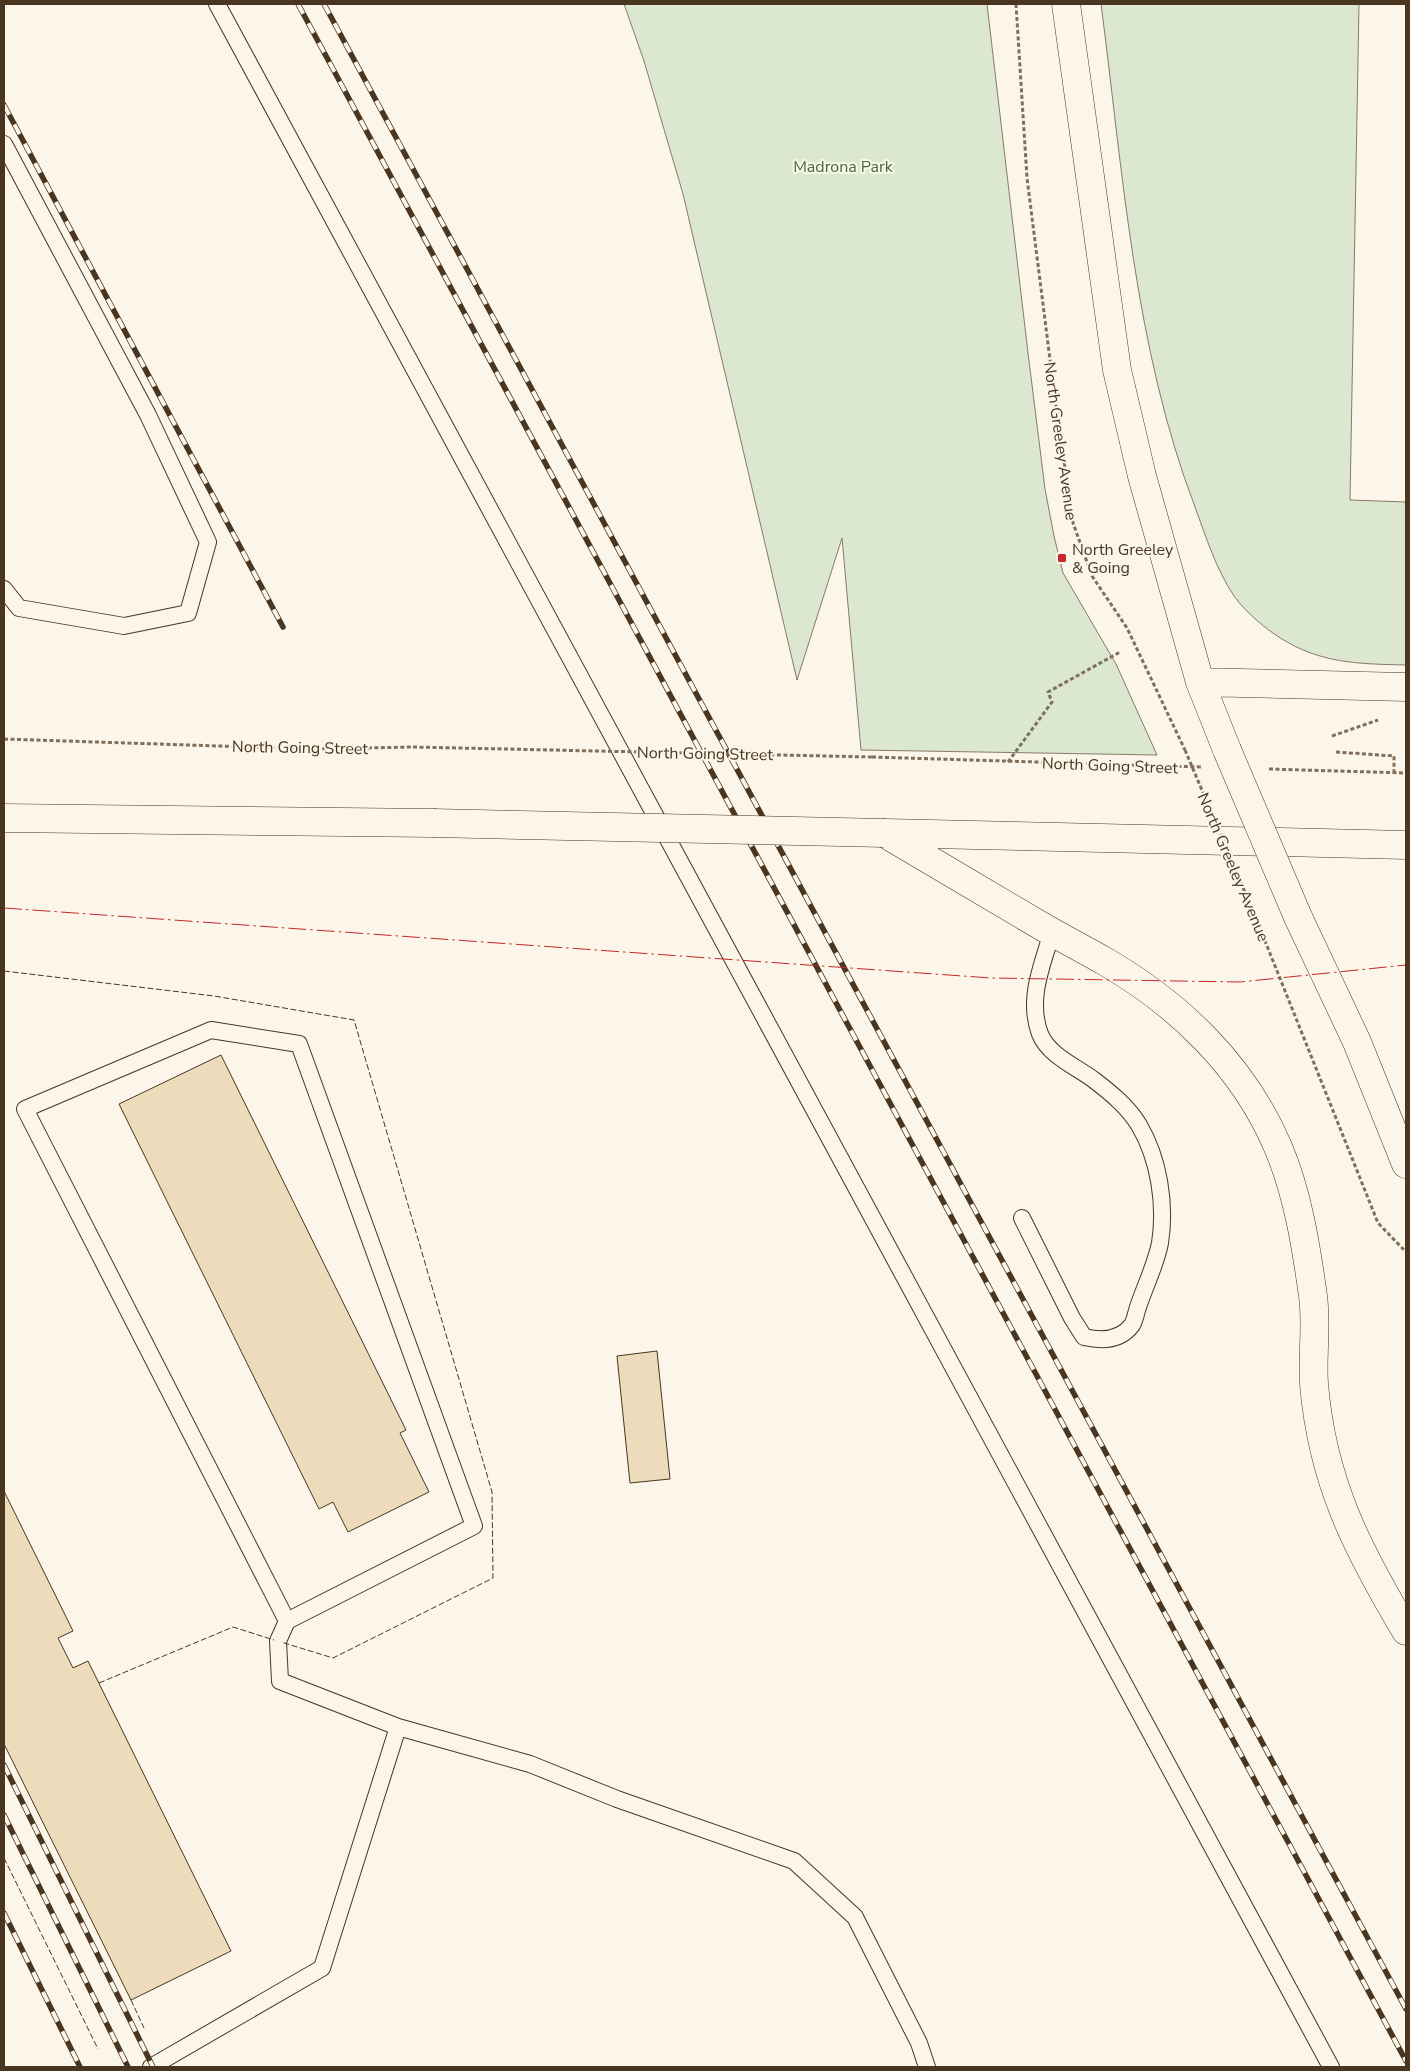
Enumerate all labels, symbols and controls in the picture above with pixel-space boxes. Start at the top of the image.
park label: Madrona Park [793,156,894,178]
street label: North Greeley Avenue [1038,360,1082,522]
place label: North Greeley & Going [1072,539,1174,579]
marker: North Greeley & Going [1056,552,1068,564]
street label: North Going Street [232,736,369,760]
street label: North Going Street [637,742,774,766]
street label: North Going Street [1042,753,1179,779]
street label: North Greeley Avenue [1192,790,1274,945]

